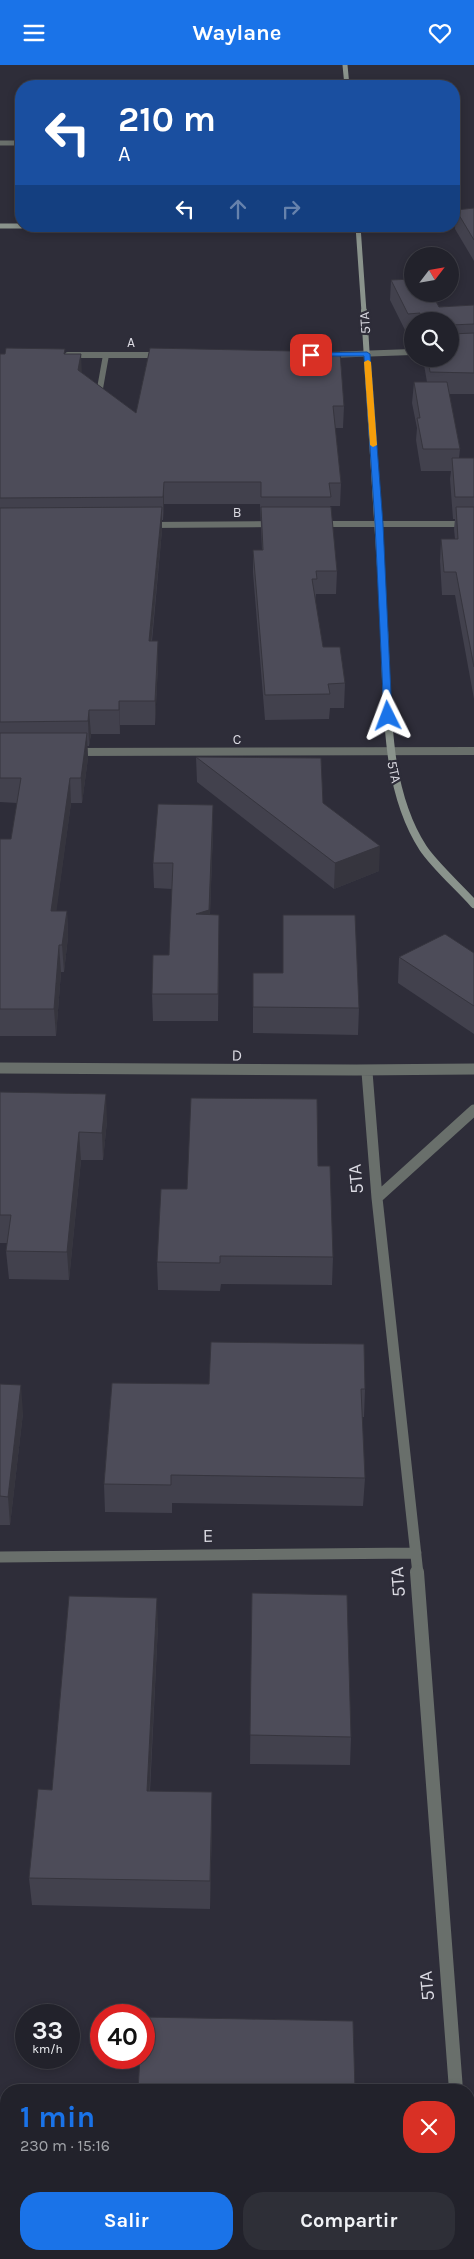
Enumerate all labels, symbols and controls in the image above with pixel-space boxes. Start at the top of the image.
icon: menu [20,19,48,47]
icon: heart [426,19,454,47]
text: Waylane [193,20,281,46]
text: 210 m [118,99,216,140]
icon: left [35,100,100,165]
text: A [118,141,131,167]
icon: left [171,195,199,223]
icon: ahead [224,195,252,223]
icon: right [277,195,305,223]
north arrow [404,247,459,303]
map controls [404,247,459,367]
street label: 5TA [356,311,374,335]
button: search [404,312,459,367]
street label: A [127,334,135,351]
pin [290,334,332,376]
icon: arrive [297,341,325,369]
street label: B [233,504,241,521]
position arrow [361,689,413,741]
street label: C [233,731,241,748]
street label: 5TA [383,759,405,785]
street label: D [232,1045,242,1065]
street label: 5TA [344,1163,368,1195]
street label: E [202,1525,214,1547]
street label: 5TA [386,1566,410,1598]
street label: 5TA [415,1970,439,2002]
speed limit sign: 40 [90,2004,155,2069]
text: 33 [32,2016,63,2045]
text: km/h [32,2042,63,2056]
text: 1 min [20,2099,95,2135]
button: close [403,2101,455,2153]
text: 230 m · 15:16 [20,2136,110,2155]
button: Salir [20,2192,233,2250]
button: Compartir [243,2192,455,2250]

